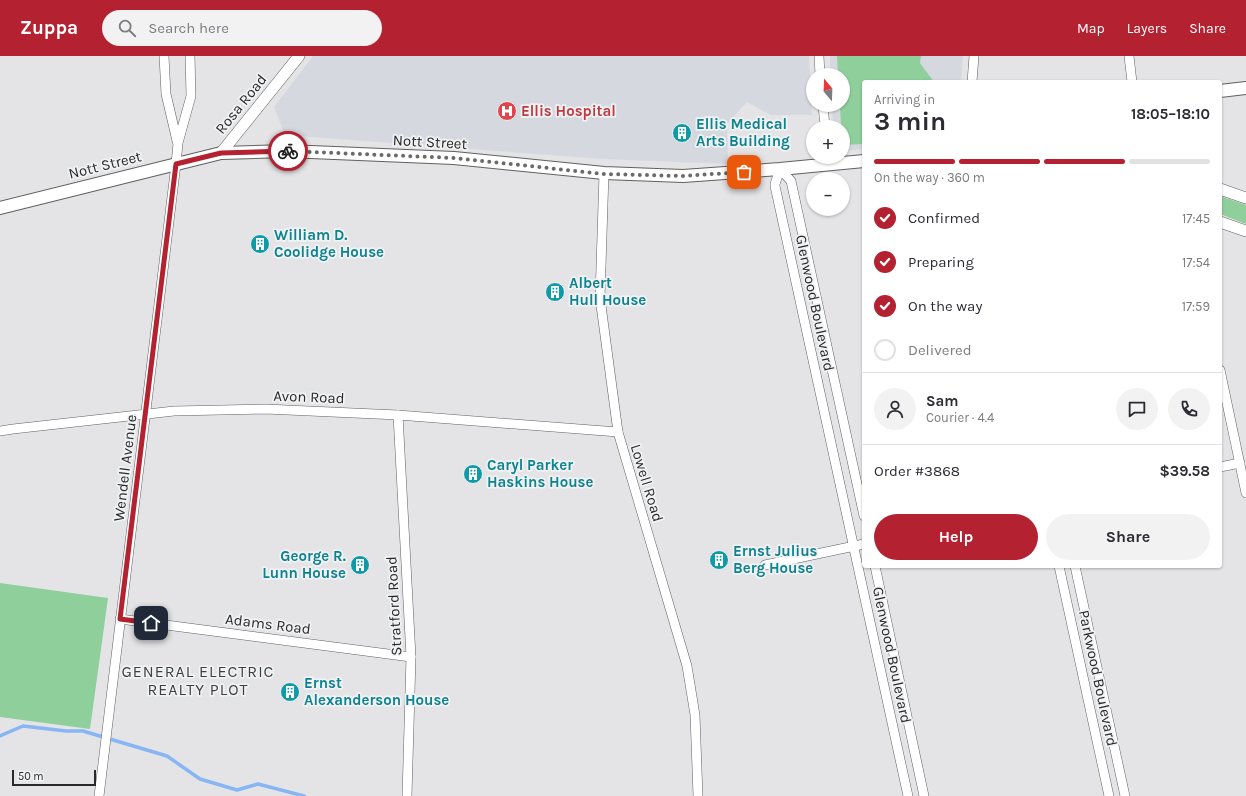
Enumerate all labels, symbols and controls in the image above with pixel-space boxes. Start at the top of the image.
search box [102,10,382,46]
text: Zuppa [20,17,78,39]
icon: search [116,17,138,39]
text: Search here [148,19,229,37]
text: Map [1077,20,1105,37]
text: Layers [1127,20,1167,37]
text: Share [1189,20,1226,37]
north arrow [806,68,850,112]
map controls [806,68,850,216]
street label: Rosa Road [211,71,271,137]
text: Arriving in [874,92,935,107]
hospital icon: Ellis Hospital [496,100,518,122]
place label: Ellis Hospital [521,102,616,120]
text: 18:05–18:10 [1131,105,1210,123]
text: 3 min [874,106,946,137]
place label: Ellis Medical Arts Building [696,115,790,150]
button: + [806,120,850,164]
building icon: Ellis Medical Arts Building [671,122,693,144]
courier [268,131,308,171]
street label: Nott Street [392,131,468,153]
icon: bike [277,140,299,162]
street label: Nott Street [67,147,144,183]
pin [727,155,761,189]
icon: bag [733,161,755,183]
text: On the way · 360 m [874,170,985,185]
button: − [806,172,850,216]
icon: check [874,207,896,229]
text: Confirmed [908,209,980,227]
text: 17:45 [1182,211,1210,226]
place label: William D. Coolidge House [274,226,384,261]
building icon: William D. Coolidge House [249,233,271,255]
street label: Glenwood Boulevard [792,233,838,373]
icon: check [874,251,896,273]
text: Preparing [908,253,974,271]
text: 17:54 [1182,255,1210,270]
place label: Albert Hull House [569,274,646,309]
building icon: Albert Hull House [544,281,566,303]
icon: check [874,295,896,317]
text: On the way [908,297,982,315]
text: 17:59 [1182,299,1210,314]
text: Delivered [908,341,972,359]
street label: Avon Road [273,387,345,407]
button: person [874,388,916,430]
button: chat [1116,388,1158,430]
button: phone [1168,388,1210,430]
text: Sam [926,392,959,410]
text: Courier · 4.4 [926,410,994,425]
street label: Wendell Avenue [110,413,140,523]
street label: Lowell Road [627,442,667,524]
place label: Caryl Parker Haskins House [487,456,594,491]
text: Order #3868 [874,462,960,480]
text: $39.58 [1160,462,1210,480]
building icon: Caryl Parker Haskins House [462,463,484,485]
button: Help [874,514,1038,560]
button: Share [1046,514,1210,560]
place label: Ernst Julius Berg House [733,542,818,577]
place label: George R. Lunn House [262,547,346,582]
building icon: Ernst Julius Berg House [708,549,730,571]
building icon: George R. Lunn House [349,554,371,576]
street label: Stratford Road [382,556,406,656]
street label: Glenwood Boulevard [869,585,915,725]
pin [134,606,168,640]
street label: Parkwood Boulevard [1075,608,1121,748]
street label: Adams Road [224,610,312,638]
icon: home [140,612,162,634]
district label: GENERAL ELECTRIC REALTY PLOT [122,662,274,699]
place label: Ernst Alexanderson House [304,674,449,709]
building icon: Ernst Alexanderson House [279,681,301,703]
scale bar [12,768,96,787]
text: 50 m [18,770,44,783]

